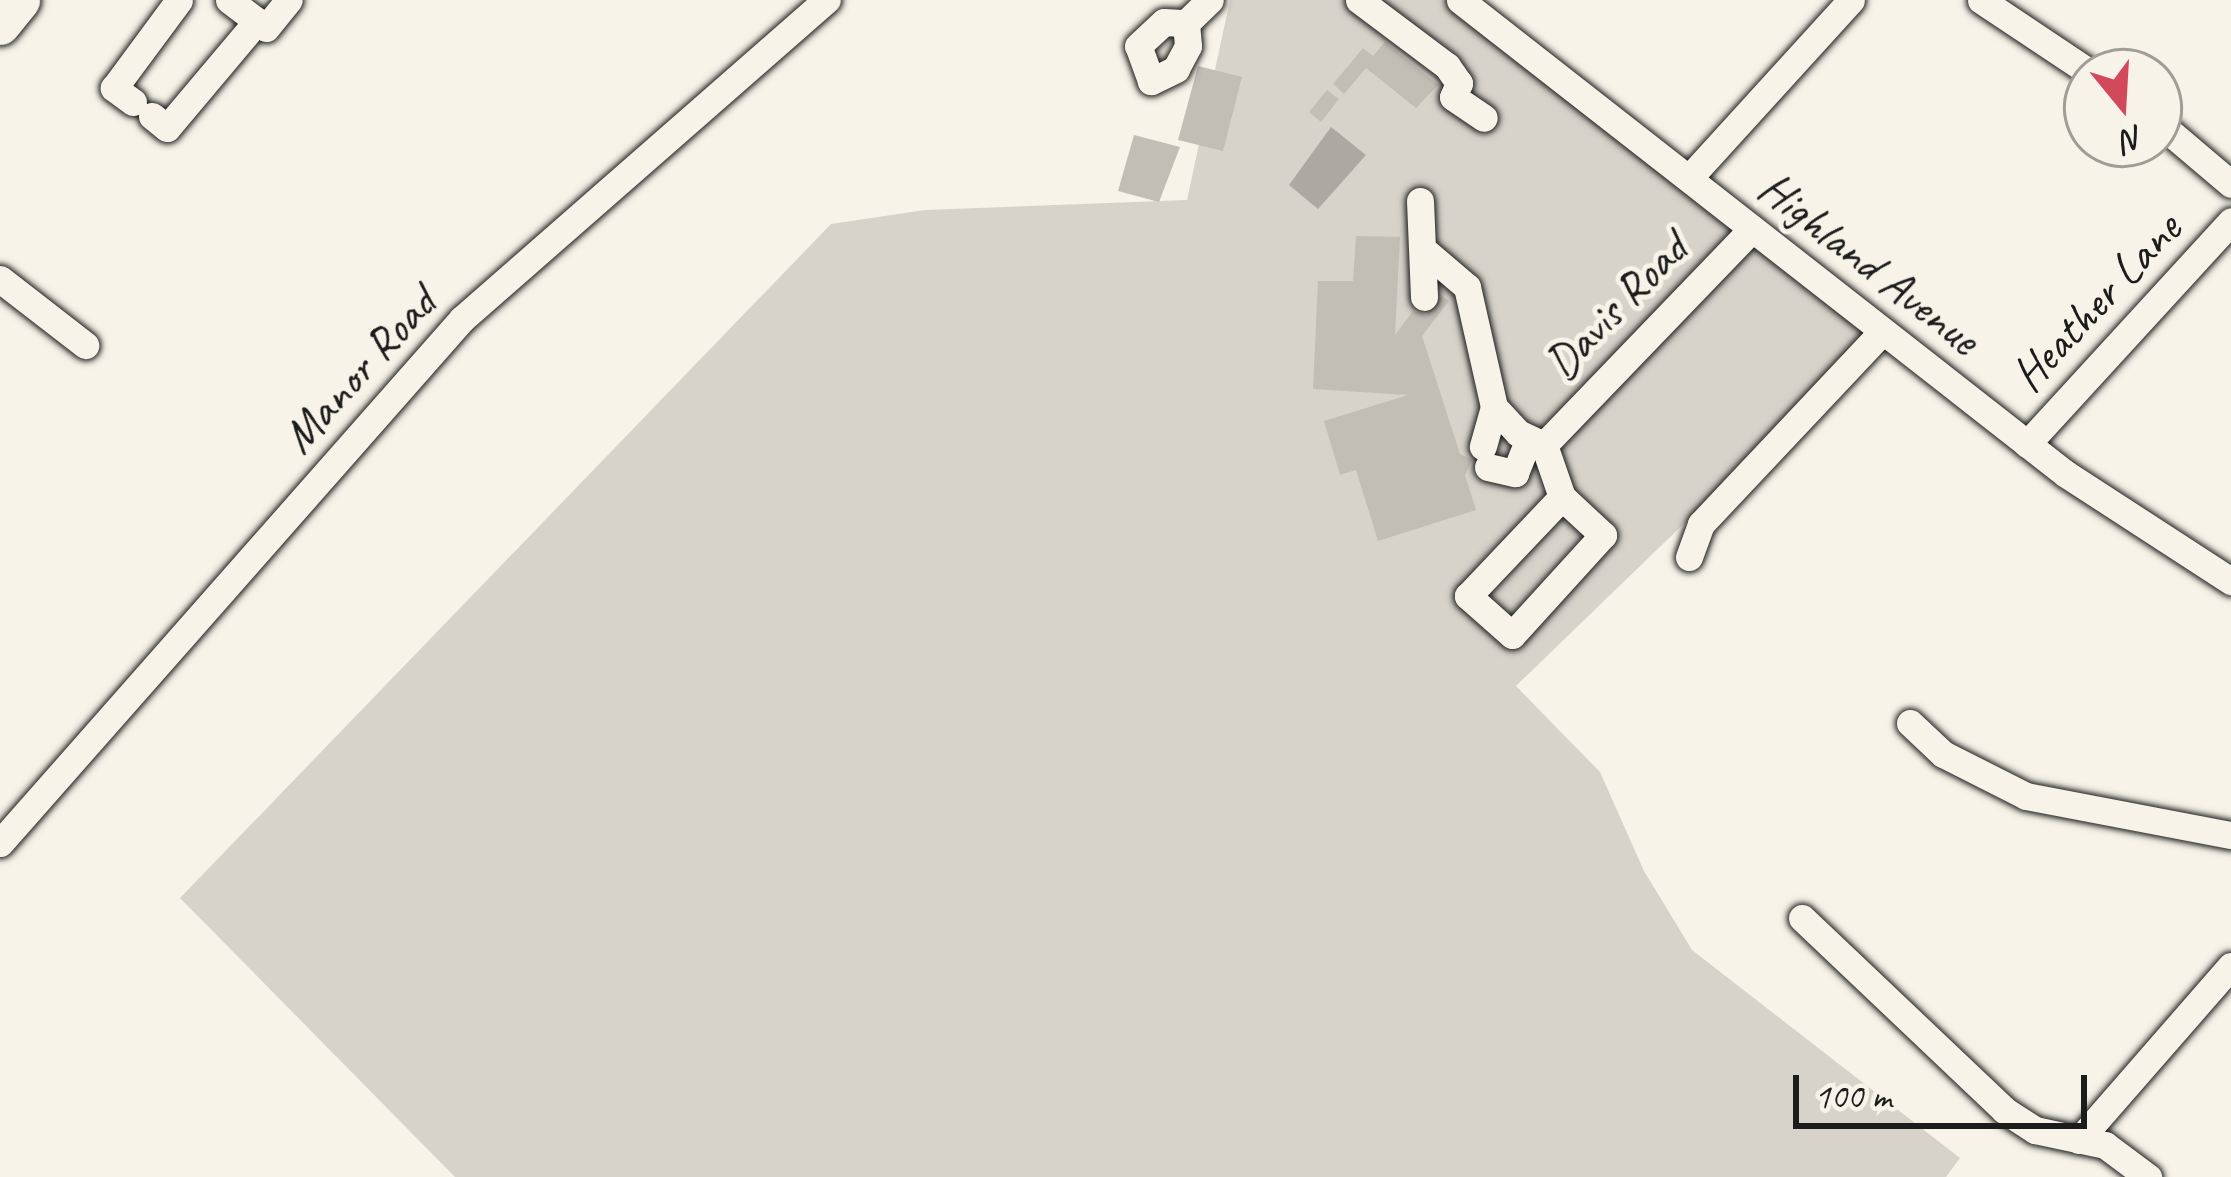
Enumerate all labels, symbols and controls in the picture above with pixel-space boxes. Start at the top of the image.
north arrow [2063,48,2183,168]
text: N [2117,116,2149,163]
street label: Highland Avenue [1747,159,1991,367]
street label: Heather Lane [1999,201,2193,403]
street label: Davis Road [1532,221,1700,391]
street label: Manor Road [270,275,448,465]
scale bar [1799,1051,2093,1125]
text: 100 m [1814,1073,1891,1119]

